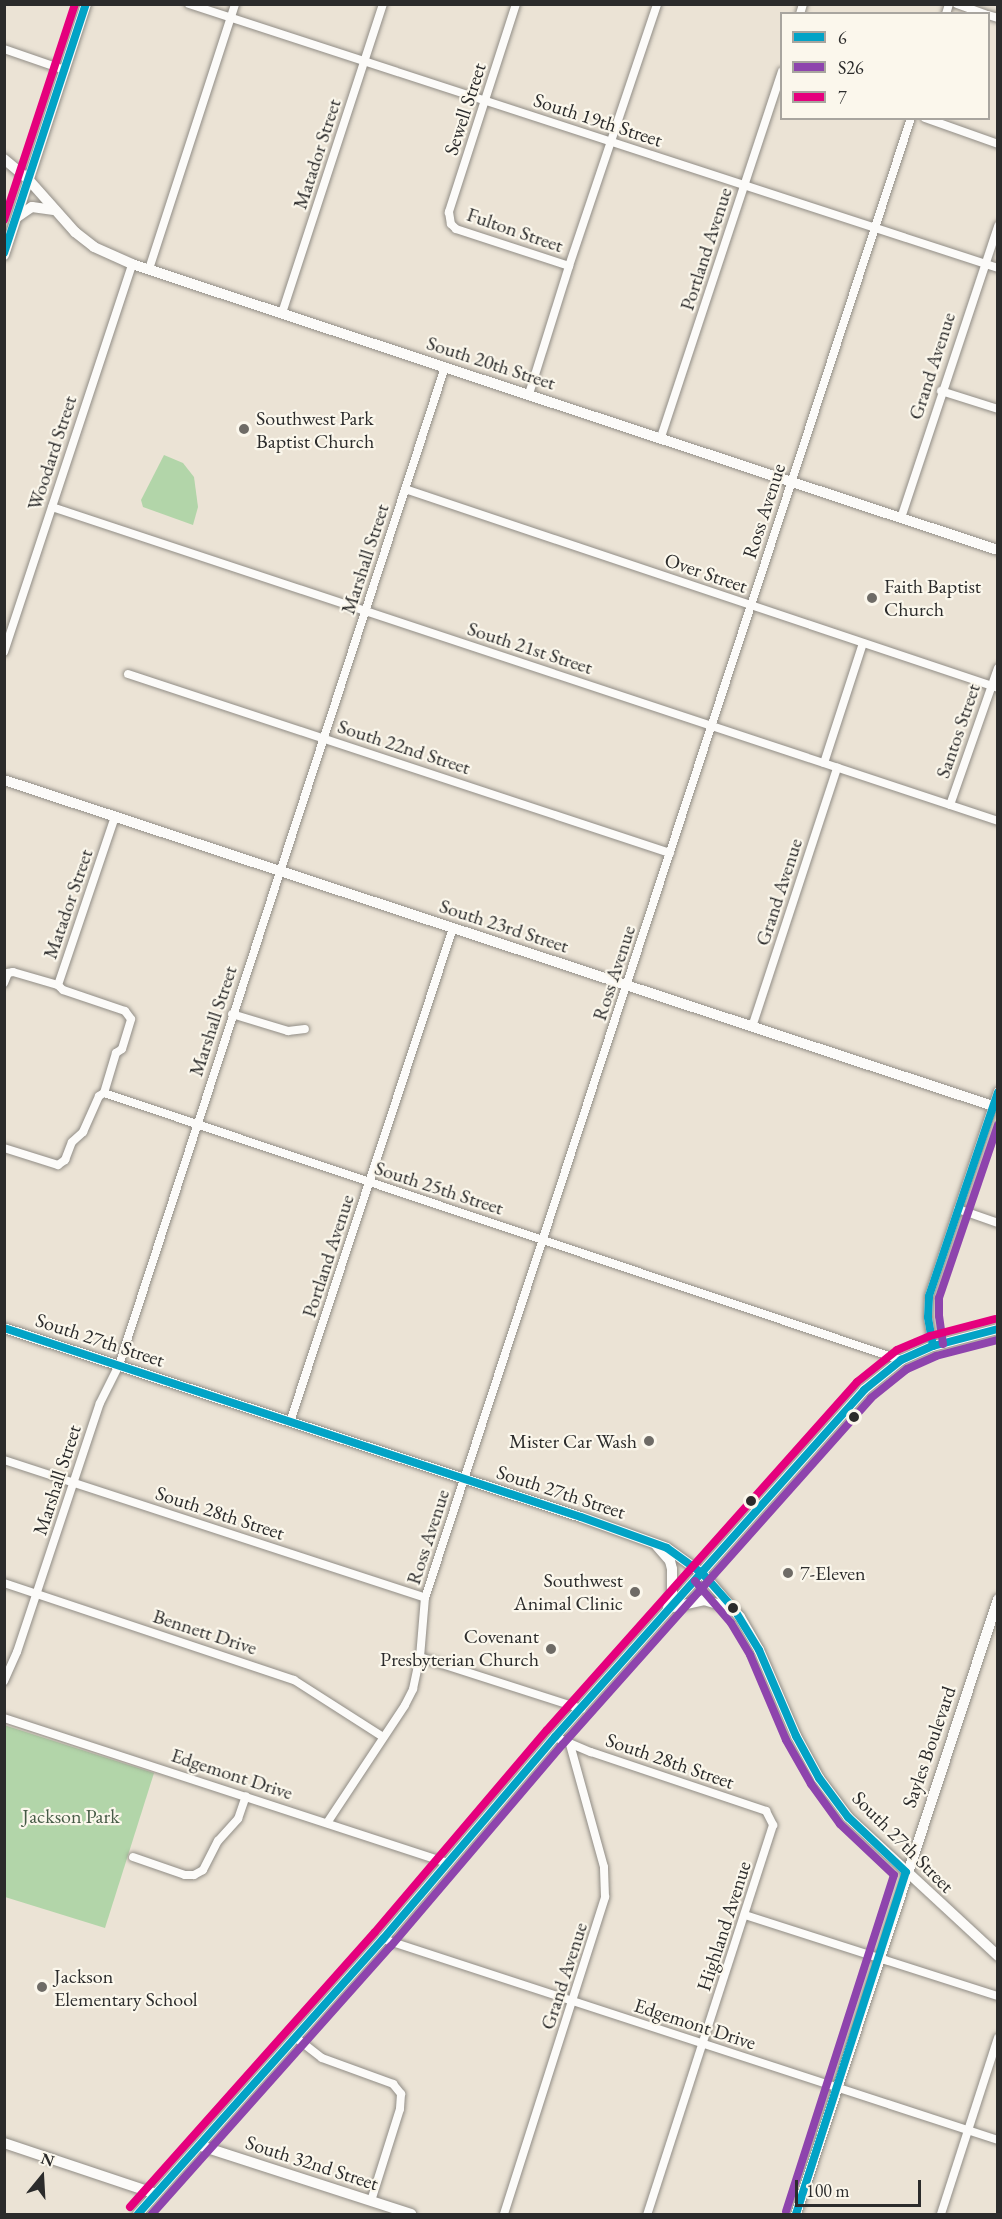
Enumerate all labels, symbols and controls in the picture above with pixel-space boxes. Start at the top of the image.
legend [780,12,990,120]
text: 6 [838,26,847,49]
text: S26 [838,56,864,79]
street label: Sewell Street [439,60,491,158]
text: 7 [838,86,847,109]
street label: South 19th Street [531,88,665,152]
street label: Matador Street [288,96,346,212]
street label: Portland Avenue [675,185,737,313]
street label: Fulton Street [464,202,566,258]
street label: Grand Avenue [903,309,961,423]
street label: South 20th Street [424,331,558,395]
street label: Woodard Street [22,393,82,513]
place label: Southwest Park Baptist Church [256,406,374,453]
marker: Southwest Park Baptist Church [237,422,251,436]
street label: Ross Avenue [737,460,791,562]
street label: Marshall Street [336,501,394,617]
street label: Over Street [661,548,751,598]
place label: Faith Baptist Church [884,574,981,621]
marker: Faith Baptist Church [865,591,879,605]
street label: South 21st Street [464,616,596,680]
street label: Santos Street [931,681,985,781]
street label: South 22nd Street [335,714,473,780]
street label: Grand Avenue [750,835,808,949]
street label: Matador Street [38,846,98,962]
street label: South 23rd Street [436,894,572,958]
street label: Ross Avenue [587,922,641,1024]
street label: Marshall Street [184,963,242,1079]
street label: South 25th Street [372,1156,506,1220]
street label: Portland Avenue [297,1192,359,1320]
street label: South 27th Street [33,1308,167,1372]
unlabelled marker [848,1411,860,1423]
street label: Marshall Street [28,1422,86,1538]
place label: Mister Car Wash [509,1429,637,1453]
marker: Mister Car Wash [642,1434,656,1448]
street label: South 27th Street [494,1460,628,1524]
street label: South 28th Street [153,1481,287,1545]
street label: Ross Avenue [401,1486,455,1588]
unlabelled marker [745,1495,757,1507]
place label: 7-Eleven [800,1561,866,1585]
marker: 7-Eleven [781,1566,795,1580]
place label: Southwest Animal Clinic [514,1568,623,1615]
marker: Southwest Animal Clinic [628,1585,642,1599]
unlabelled marker [727,1602,739,1614]
street label: Bennett Drive [150,1604,260,1660]
place label: Covenant Presbyterian Church [380,1625,539,1672]
marker: Covenant Presbyterian Church [544,1642,558,1656]
street label: Sayles Boulevard [897,1683,961,1811]
street label: South 28th Street [603,1728,737,1794]
street label: Edgemont Drive [168,1743,296,1805]
street label: South 27th Street [847,1786,959,1898]
park label: Jackson Park [22,1804,120,1828]
street label: Highland Avenue [692,1858,756,1994]
street label: Grand Avenue [535,1919,593,2033]
place label: Jackson Elementary School [54,1964,198,2011]
marker: Jackson Elementary School [35,1980,49,1994]
street label: Edgemont Drive [631,1993,759,2055]
street label: South 32nd Street [243,2130,381,2196]
north arrow [12,2147,72,2207]
text: N [38,2147,57,2171]
scale bar [798,2168,924,2206]
text: 100 m [806,2179,850,2202]

